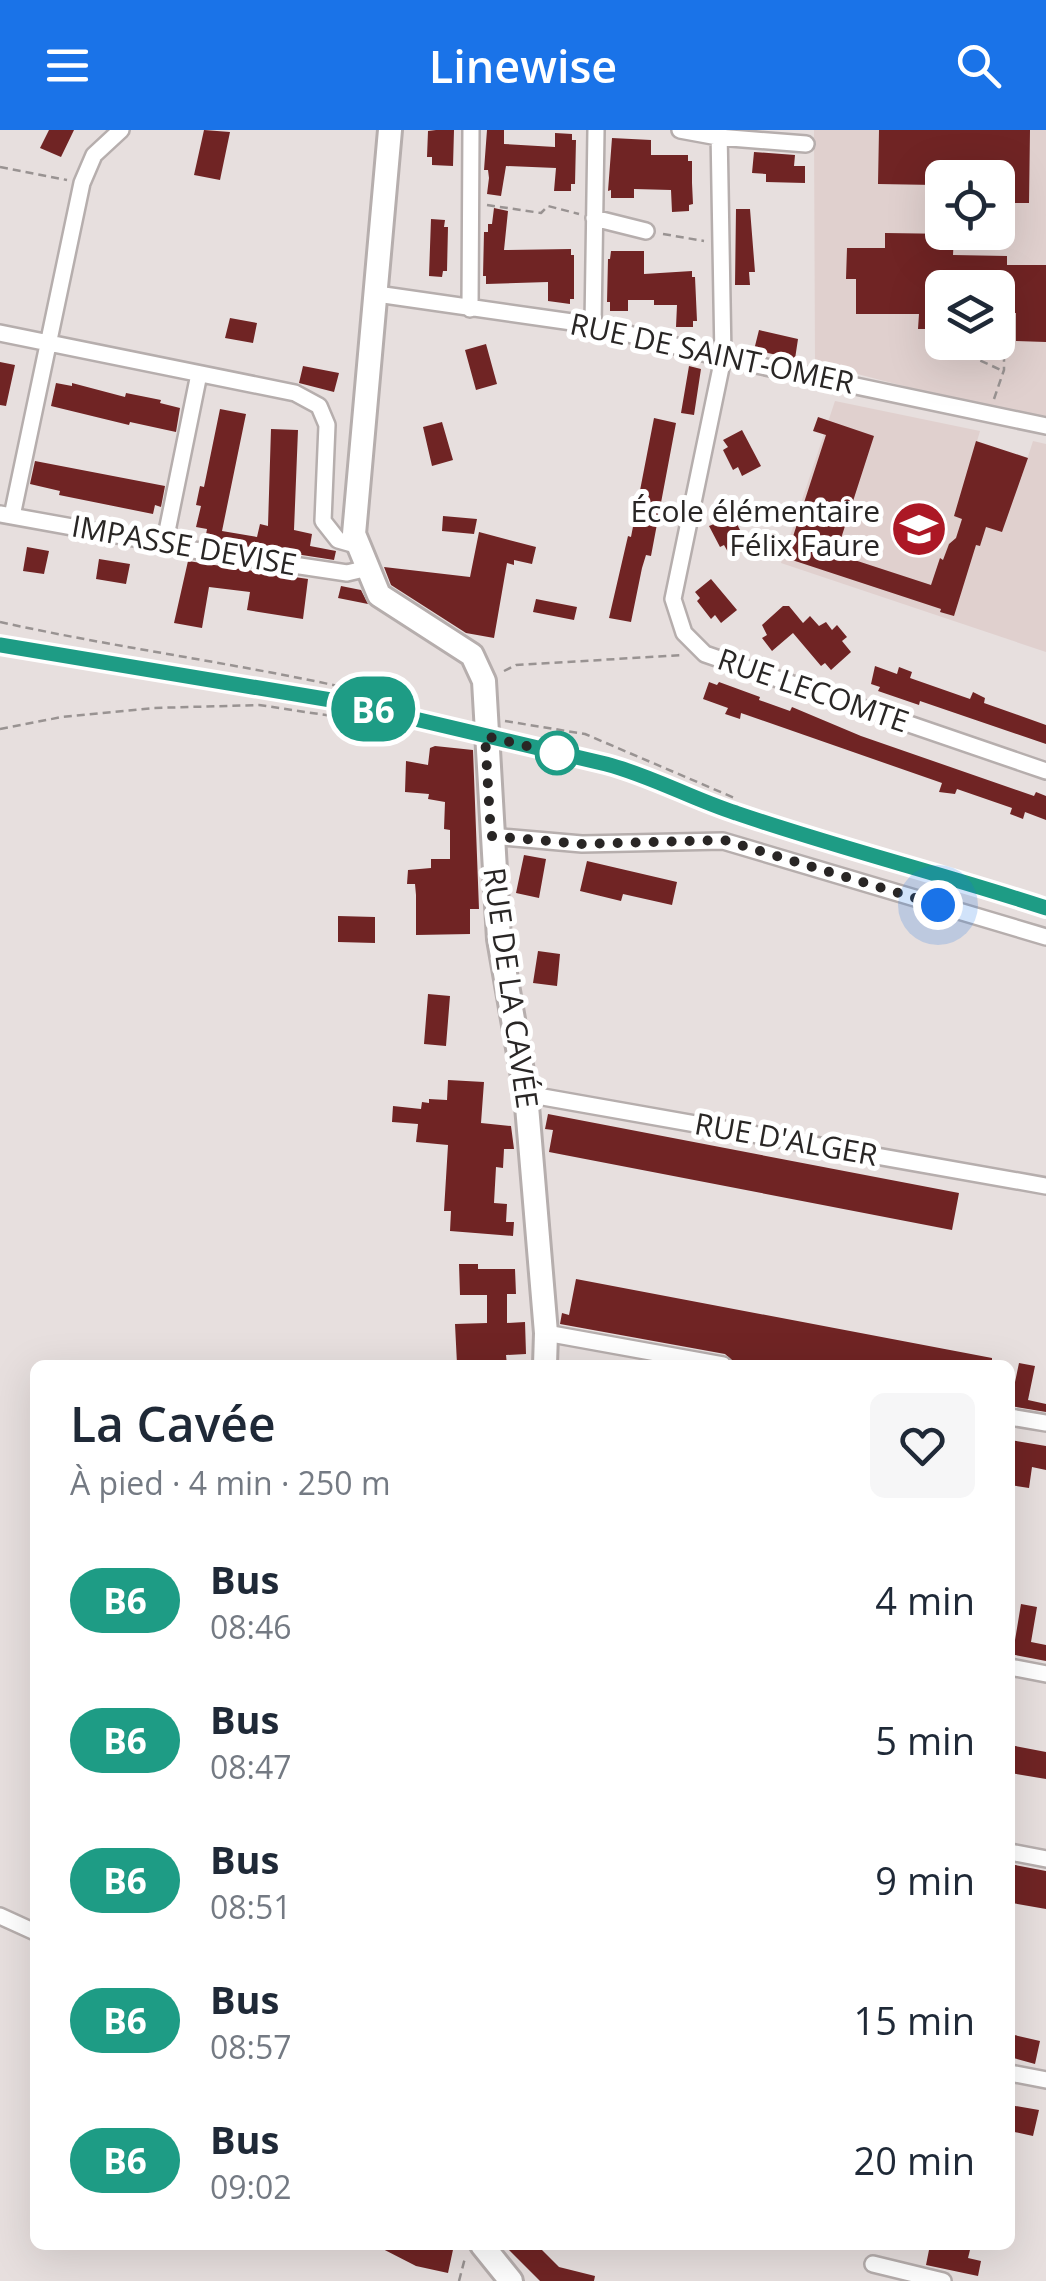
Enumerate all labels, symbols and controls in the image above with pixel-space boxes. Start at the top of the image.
text: Linewise [429,35,617,96]
icon: menu [40,38,95,93]
icon: search [951,38,1006,93]
map controls [925,160,1015,360]
button: locate [925,160,1015,250]
button: layers [925,270,1015,360]
street label: RUE DE SAINT-OMER [567,302,858,403]
place label: École élémentaire Félix Faure [630,490,880,565]
school or university icon: École élémentaire Félix Faure [889,499,949,559]
street label: IMPASSE DEVISE [69,505,300,584]
street label: RUE LECOMTE [712,638,915,741]
line badge: B6 [328,676,418,742]
text: B6 [351,686,395,733]
unlabelled marker [536,732,578,774]
street label: RUE DE LA CAVÉE [474,865,549,1111]
your location [913,880,963,930]
street label: RUE D'ALGER [692,1102,881,1175]
text: La Cavée [70,1391,276,1456]
button: heart [870,1393,975,1498]
text: À pied · 4 min · 250 m [70,1461,391,1504]
text: Bus [210,1553,279,1605]
text: 4 min [875,1574,975,1626]
text: B6 [103,1577,147,1624]
text: 08:46 [210,1605,292,1648]
text: Bus [210,1693,279,1745]
text: 5 min [875,1714,975,1766]
text: B6 [103,1717,147,1764]
text: 08:47 [210,1745,292,1788]
text: Bus [210,1833,279,1885]
text: 9 min [875,1854,975,1906]
text: B6 [103,1857,147,1904]
text: 08:51 [210,1885,292,1928]
text: Bus [210,1973,279,2025]
text: 15 min [854,1994,975,2046]
text: B6 [103,1997,147,2044]
text: 08:57 [210,2025,292,2068]
text: Bus [210,2113,279,2165]
text: 20 min [854,2134,975,2186]
text: B6 [103,2137,147,2184]
text: 09:02 [210,2165,292,2208]

